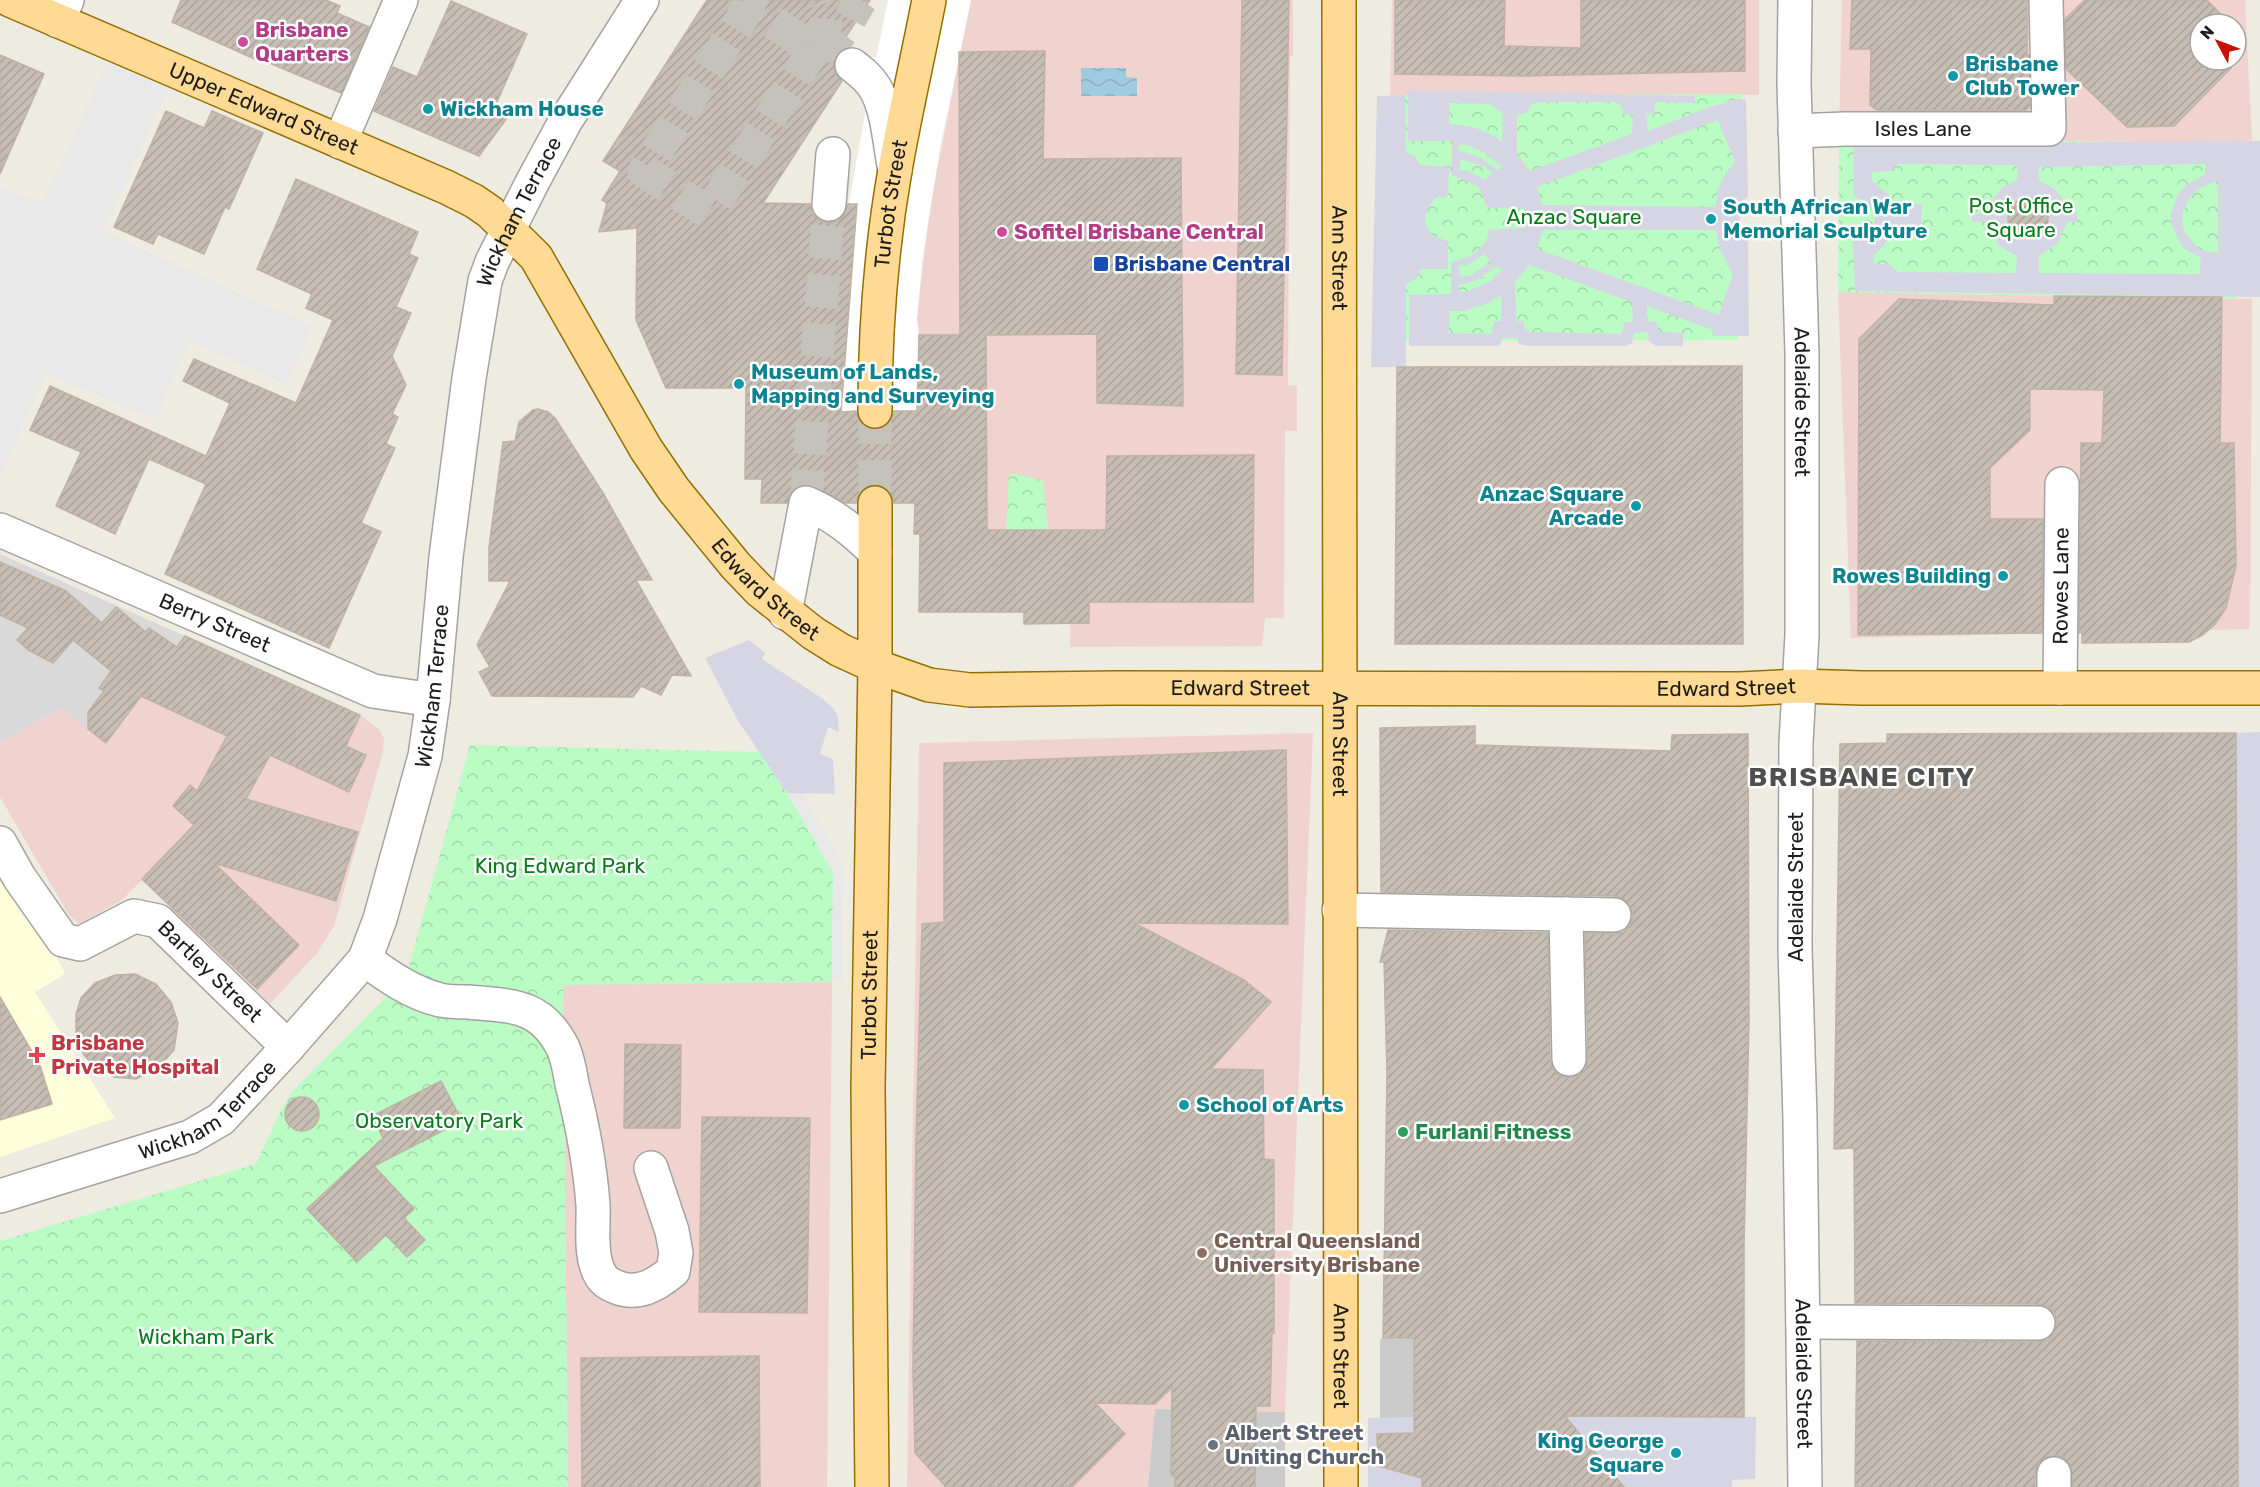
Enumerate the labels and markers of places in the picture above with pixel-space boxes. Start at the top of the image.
place label: Brisbane Quarters [255,17,349,66]
marker: Brisbane Quarters [236,35,250,49]
place label: Brisbane Club Tower [1965,51,2080,100]
marker: Brisbane Club Tower [1946,69,1960,83]
place label: Wickham House [440,96,604,121]
marker: Wickham House [421,102,435,116]
place label: South African War Memorial Sculpture [1723,194,1928,243]
marker: South African War Memorial Sculpture [1704,212,1718,226]
place label: Sofitel Brisbane Central [1014,219,1264,244]
marker: Sofitel Brisbane Central [995,225,1009,239]
place label: Brisbane Central [1114,251,1290,276]
marker: Brisbane Central [1092,255,1110,273]
place label: Museum of Lands, Mapping and Surveying [751,359,995,408]
marker: Museum of Lands, Mapping and Surveying [732,377,746,391]
place label: Anzac Square Arcade [1480,481,1624,530]
marker: Anzac Square Arcade [1629,499,1643,513]
place label: Rowes Building [1832,563,1991,588]
marker: Rowes Building [1996,569,2010,583]
place label: Brisbane Private Hospital [51,1030,219,1079]
marker: Brisbane Private Hospital [28,1046,46,1064]
place label: School of Arts [1196,1092,1344,1117]
marker: School of Arts [1177,1098,1191,1112]
place label: Furlani Fitness [1415,1119,1571,1144]
marker: Furlani Fitness [1396,1125,1410,1139]
place label: Central Queensland University Brisbane [1214,1228,1420,1277]
marker: Central Queensland University Brisbane [1195,1246,1209,1260]
place label: Albert Street Uniting Church [1225,1420,1384,1469]
place label: King George Square [1537,1428,1664,1477]
marker: Albert Street Uniting Church [1206,1438,1220,1452]
marker: King George Square [1669,1446,1683,1460]

